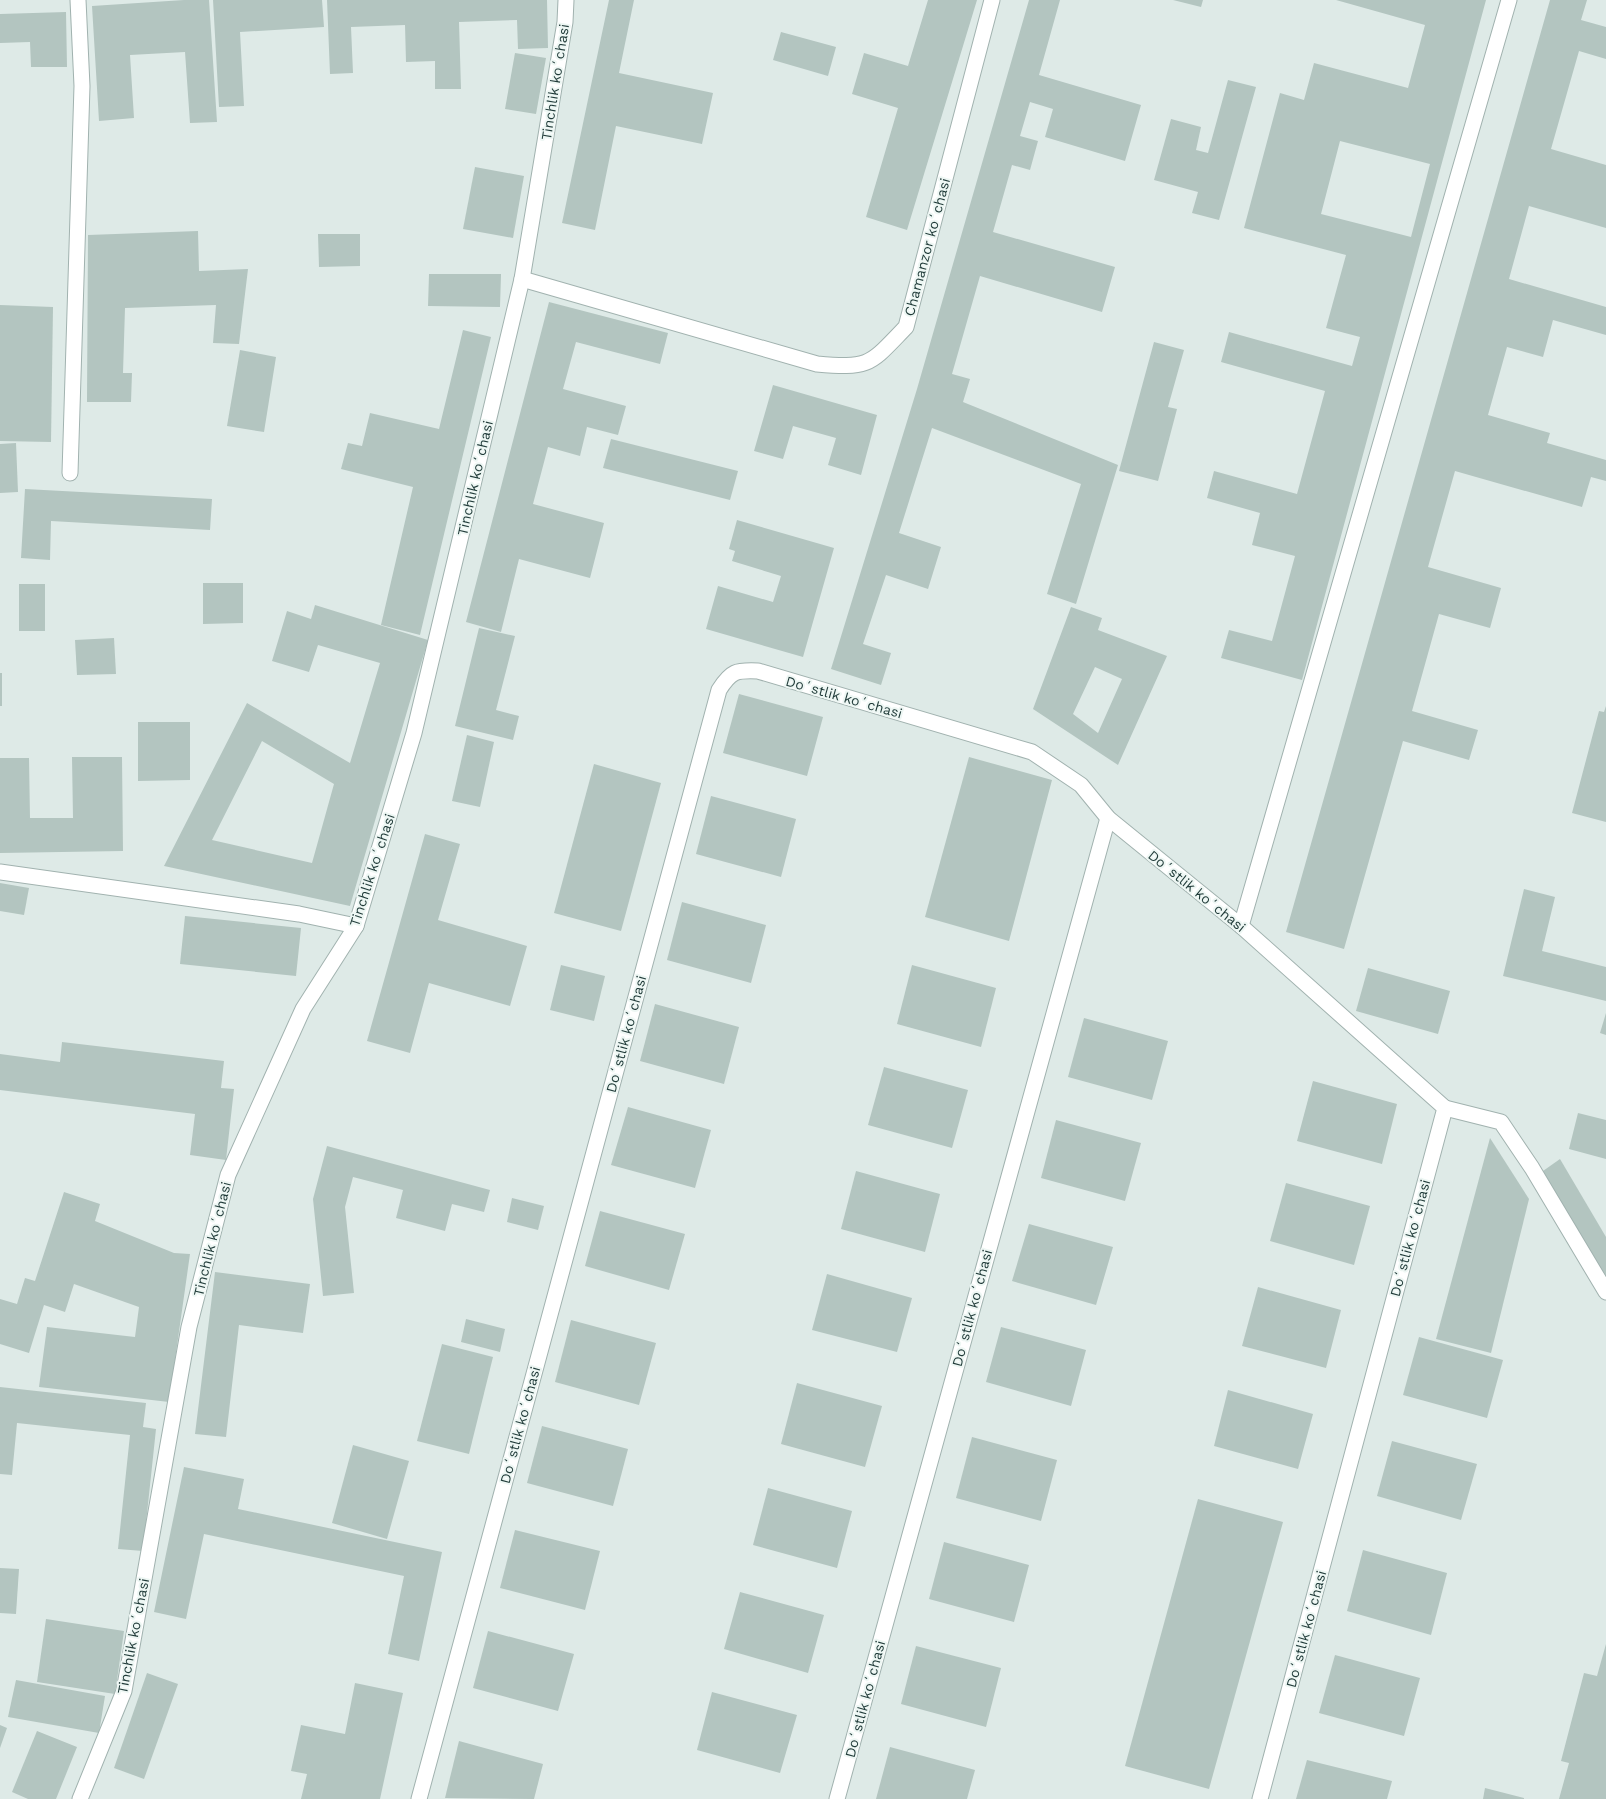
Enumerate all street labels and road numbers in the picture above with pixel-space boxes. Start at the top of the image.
street label: Tinchlik koʻchasi [538,23,572,141]
street label: Chamanzor koʻchasi [901,176,953,318]
street label: Tinchlik koʻchasi [454,419,496,537]
street label: Doʻstlik koʻchasi [784,673,904,721]
street label: Tinchlik koʻchasi [346,812,398,928]
street label: Doʻstlik koʻchasi [1145,847,1249,935]
street label: Doʻstlik koʻchasi [603,974,649,1094]
street label: Doʻstlik koʻchasi [1387,1178,1433,1298]
street label: Tinchlik koʻchasi [190,1180,234,1298]
street label: Doʻstlik koʻchasi [949,1248,995,1368]
street label: Doʻstlik koʻchasi [497,1365,543,1485]
street label: Doʻstlik koʻchasi [1283,1569,1329,1689]
street label: Tinchlik koʻchasi [114,1577,152,1695]
street label: Doʻstlik koʻchasi [842,1639,888,1759]

